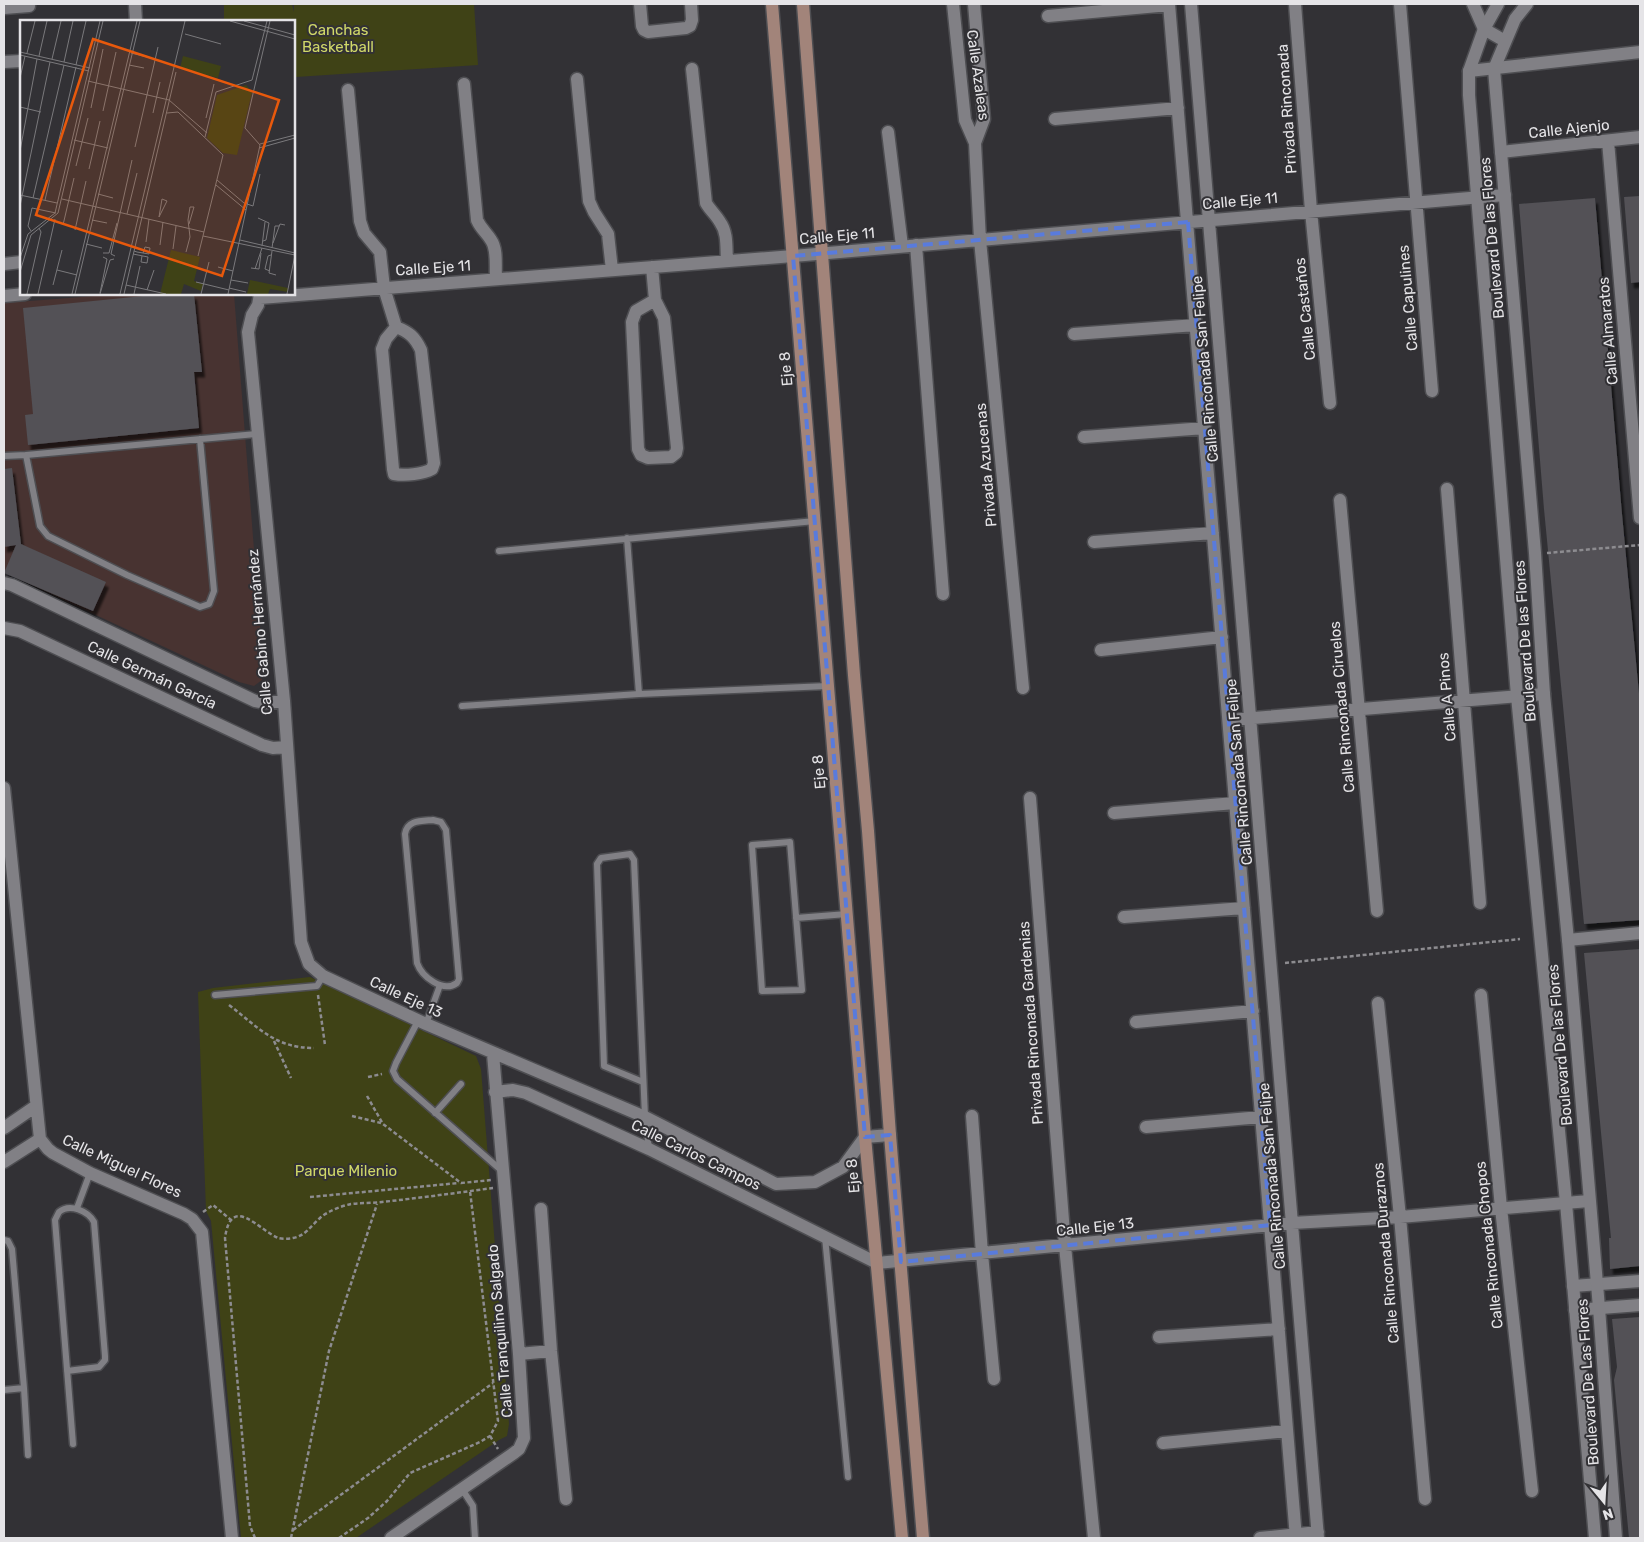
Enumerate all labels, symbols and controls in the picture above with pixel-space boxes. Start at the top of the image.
inset map [20,20,295,295]
park label: Canchas Basketball [302,21,374,56]
street label: Calle Azaleas [963,29,993,122]
street label: Privada Rinconada [1273,43,1301,175]
street label: Calle Ajenjo [1528,116,1610,142]
street label: Boulevard De las Flores [1476,156,1508,320]
street label: Calle Eje 11 [1202,189,1278,213]
street label: Calle Eje 11 [799,224,875,248]
street label: Calle Capulines [1394,244,1422,352]
street label: Calle Eje 11 [395,256,471,280]
street label: Calle Castaños [1291,256,1319,361]
street label: Calle Rinconada San Felipe [1188,275,1222,463]
street label: Calle Almaratos [1594,276,1622,386]
street label: Eje 8 [776,351,796,387]
street label: Privada Azucenas [972,402,1000,528]
street label: Calle Gabino Hernández [244,548,276,716]
street label: Boulevard De las Flores [1510,559,1540,723]
street label: Calle Rinconada Ciruelos [1326,620,1358,793]
street label: Calle Germán García [84,637,220,713]
street label: Calle A Pinos [1434,651,1460,742]
street label: Calle Rinconada San Felipe [1222,678,1256,866]
street label: Eje 8 [809,754,829,790]
street label: Privada Rinconada Gardenias [1015,920,1047,1125]
street label: Boulevard De las Flores [1544,963,1576,1127]
street label: Calle Eje 13 [367,972,445,1022]
street label: Calle Rinconada San Felipe [1255,1082,1289,1270]
street label: Calle Carlos Campos [628,1116,764,1194]
street label: Calle Miguel Flores [60,1130,185,1202]
street label: Eje 8 [843,1158,863,1194]
street label: Calle Rinconada Chopos [1471,1160,1507,1330]
street label: Calle Rinconada Duraznos [1369,1161,1403,1344]
park label: Parque Milenio [295,1162,397,1180]
street label: Calle Eje 13 [1055,1214,1135,1240]
street label: Calle Tranquilino Salgado [483,1244,517,1418]
street label: Boulevard De Las Flores [1573,1298,1603,1466]
north arrow [1579,1477,1629,1527]
text: N [1600,1504,1615,1524]

